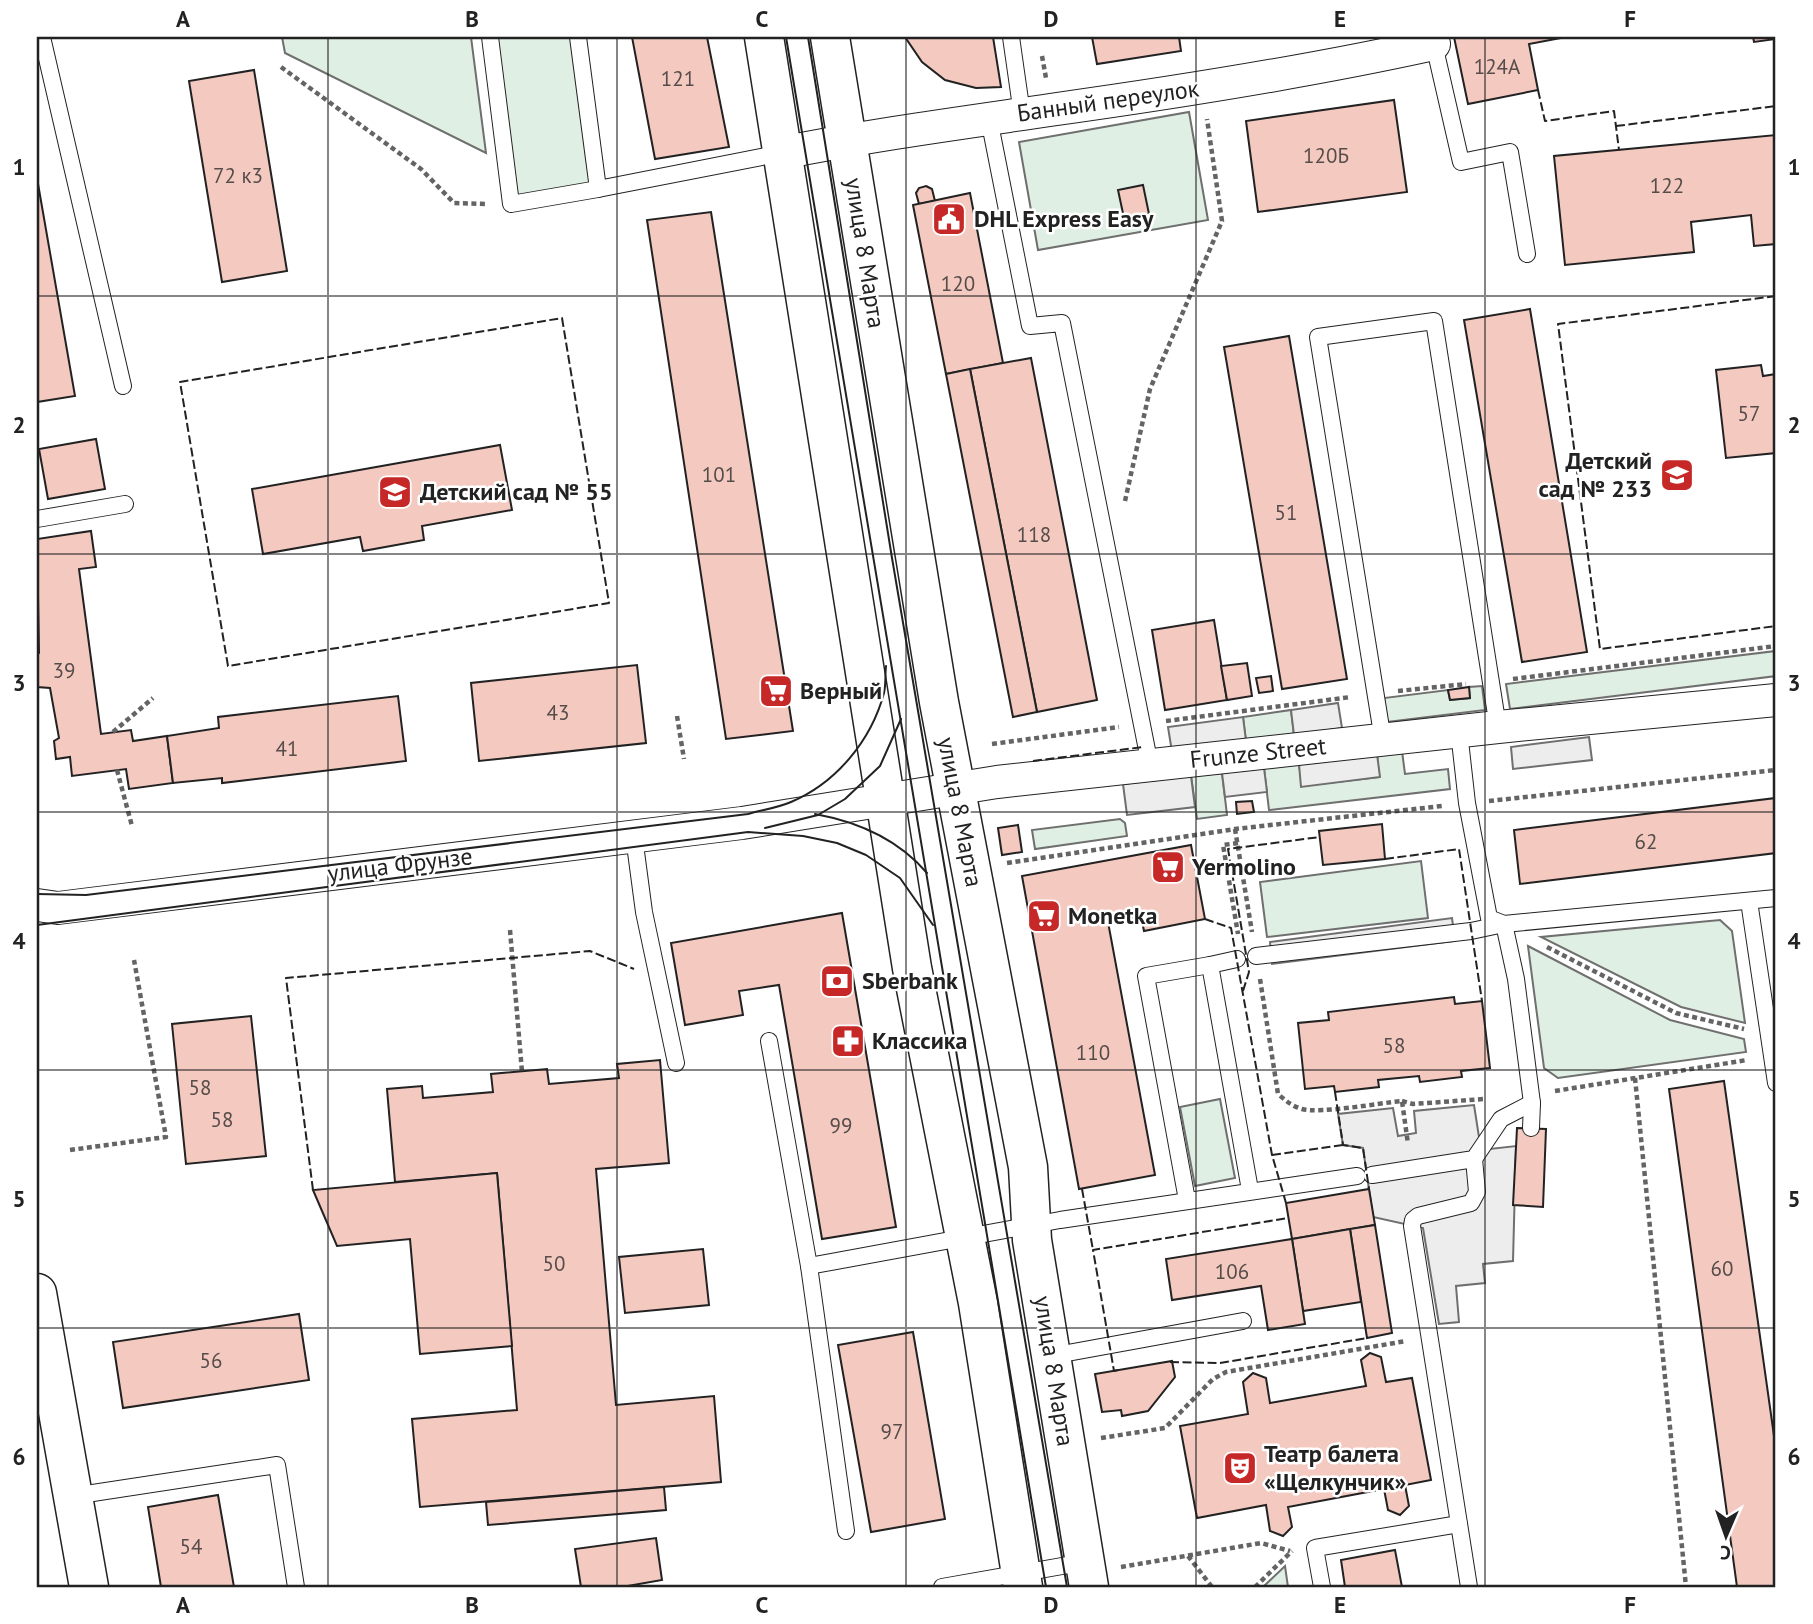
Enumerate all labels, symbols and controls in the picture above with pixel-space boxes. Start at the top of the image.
text: A [176,4,190,33]
text: B [465,4,479,33]
text: C [756,4,769,33]
text: D [1044,4,1058,33]
text: E [1334,4,1346,33]
text: F [1624,4,1636,33]
house number: 124А [1474,53,1521,80]
house number: 121 [661,65,695,92]
street label: Банный переулок [1015,72,1201,129]
house number: 120Б [1303,142,1349,169]
text: 1 [12,152,26,181]
text: 1 [1787,152,1801,181]
house number: 72 к3 [213,162,263,189]
house number: 122 [1650,172,1684,199]
street label: улица 8 Марта [838,175,893,330]
public building icon: DHL Express Easy [930,200,968,238]
place label: DHL Express Easy [974,203,1154,234]
house number: 120 [941,270,975,297]
house number: 57 [1738,400,1760,427]
text: 2 [12,410,26,439]
text: 2 [1787,410,1801,439]
place label: Детский сад № 233 [1538,445,1652,504]
school or university icon: Детский сад № 233 [1658,456,1696,494]
house number: 101 [702,461,736,488]
school or university icon: Детский сад № 55 [376,473,414,511]
place label: Детский сад № 55 [420,476,613,507]
house number: 51 [1275,499,1297,526]
house number: 118 [1017,521,1051,548]
house number: 39 [53,657,75,684]
text: 3 [12,668,26,697]
text: 3 [1787,668,1801,697]
supermarket icon: Верный [757,672,795,710]
place label: Верный [800,675,882,706]
house number: 43 [547,699,569,726]
street label: Frunze Street [1188,730,1328,775]
street label: улица 8 Марта [931,734,990,889]
house number: 41 [276,735,298,762]
house number: 62 [1635,828,1657,855]
street label: улица Фрунзе [326,840,474,889]
supermarket icon: Yermolino [1149,848,1187,886]
place label: Yermolino [1191,851,1296,882]
supermarket icon: Monetka [1025,897,1063,935]
place label: Monetka [1068,900,1157,931]
text: 4 [12,926,26,955]
text: 4 [1787,926,1801,955]
bank icon: Sberbank [818,962,856,1000]
place label: Sberbank [862,965,958,996]
pharmacy icon: Классика [829,1022,867,1060]
place label: Классика [872,1025,967,1056]
house number: 58 [1383,1032,1405,1059]
house number: 110 [1076,1039,1110,1066]
house number: 58 [189,1074,211,1101]
house number: 58 [211,1106,233,1133]
house number: 99 [830,1112,852,1139]
text: 5 [12,1184,26,1213]
text: 5 [1787,1184,1801,1213]
house number: 50 [543,1250,565,1277]
house number: 60 [1711,1255,1733,1282]
house number: 106 [1215,1258,1249,1285]
street label: улица 8 Марта [1027,1293,1082,1448]
house number: 56 [200,1347,222,1374]
house number: 97 [881,1418,903,1445]
place label: Театр балета «Щелкунчик» [1264,1438,1406,1497]
text: 6 [12,1442,26,1471]
text: 6 [1787,1442,1801,1471]
theatre icon: Театр балета «Щелкунчик» [1221,1449,1259,1487]
north arrow [1690,1502,1760,1572]
house number: 54 [180,1533,202,1560]
text: С [1719,1541,1731,1565]
text: A [176,1590,190,1619]
text: B [465,1590,479,1619]
text: C [756,1590,769,1619]
text: D [1044,1590,1058,1619]
text: E [1334,1590,1346,1619]
text: F [1624,1590,1636,1619]

